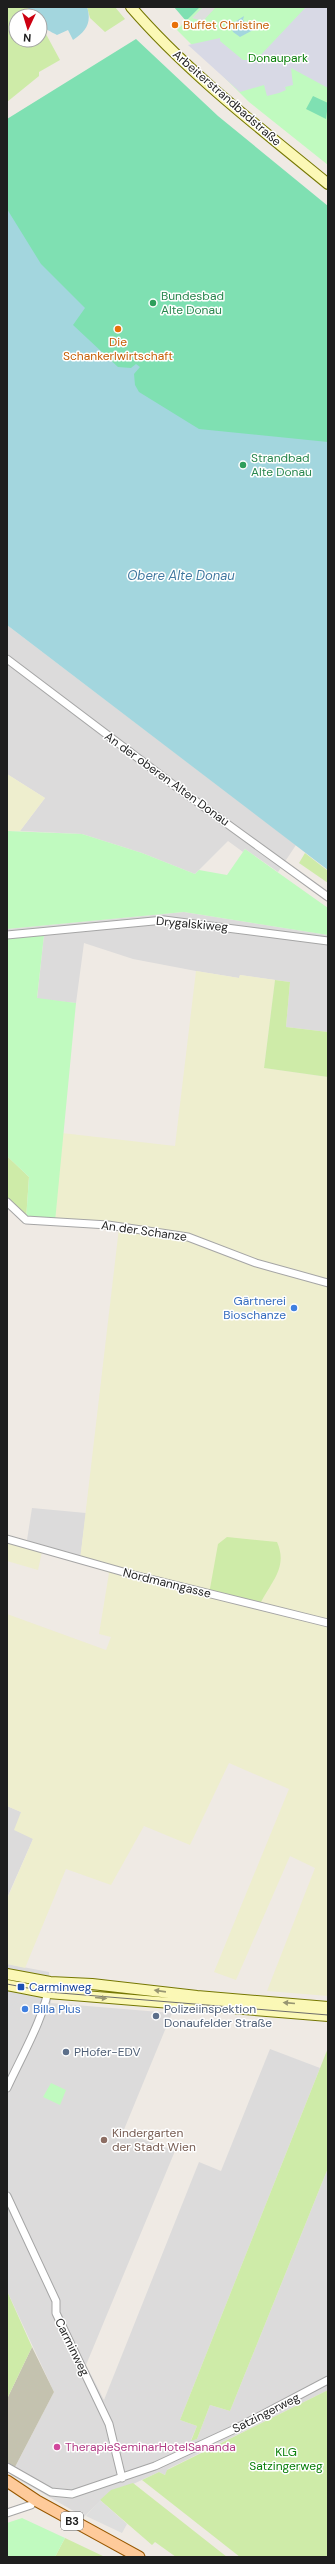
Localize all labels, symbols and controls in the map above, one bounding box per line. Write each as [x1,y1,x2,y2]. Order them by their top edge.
north arrow [8,8,48,48]
place label: Buffet Christine [183,17,270,33]
marker: Buffet Christine [170,20,180,30]
text: N [23,31,32,45]
street label: Arbeiterstrandbadstraße [169,46,285,150]
park label: Donaupark [248,50,308,66]
place label: Bundesbad Alte Donau [161,288,224,318]
marker: Bundesbad Alte Donau [148,298,158,308]
marker: Die Schankerlwirtschaft [113,324,123,334]
place label: Die Schankerlwirtschaft [63,334,173,364]
place label: Strandbad Alte Donau [251,450,312,480]
marker: Strandbad Alte Donau [238,460,248,470]
water label: Obere Alte Donau [127,567,235,584]
street label: An der oberen Alten Donau [101,728,233,830]
street label: Drygalskiweg [155,913,229,935]
street label: An der Schanze [100,1217,188,1245]
place label: Gärtnerei Bioschanze [223,1293,286,1323]
marker: Gärtnerei Bioschanze [289,1303,299,1313]
street label: Nordmanngasse [121,1564,213,1602]
place label: Carminweg [29,1979,92,1995]
marker: Carminweg [16,1982,26,1992]
one-way arrow [154,1988,166,1994]
one-way arrow [95,1994,107,2001]
one-way arrow [283,2000,295,2007]
place label: Billa Plus [33,2001,81,2017]
place label: Polizeiinspektion Donaufelder Straße [164,2001,272,2031]
marker: Billa Plus [20,2004,30,2014]
marker: Polizeiinspektion Donaufelder Straße [151,2011,161,2021]
place label: PHofer-EDV [74,2044,141,2060]
marker: PHofer-EDV [61,2047,71,2057]
place label: Kindergarten der Stadt Wien [112,2125,196,2155]
marker: Kindergarten der Stadt Wien [99,2135,109,2145]
street label: Carminweg [51,2315,93,2379]
street label: Satzingerweg [230,2389,303,2437]
place label: TherapieSeminarHotelSananda [65,2439,236,2455]
marker: TherapieSeminarHotelSananda [52,2442,62,2452]
park label: KLG Satzingerweg [249,2444,323,2474]
road number: B3 [61,2512,83,2530]

